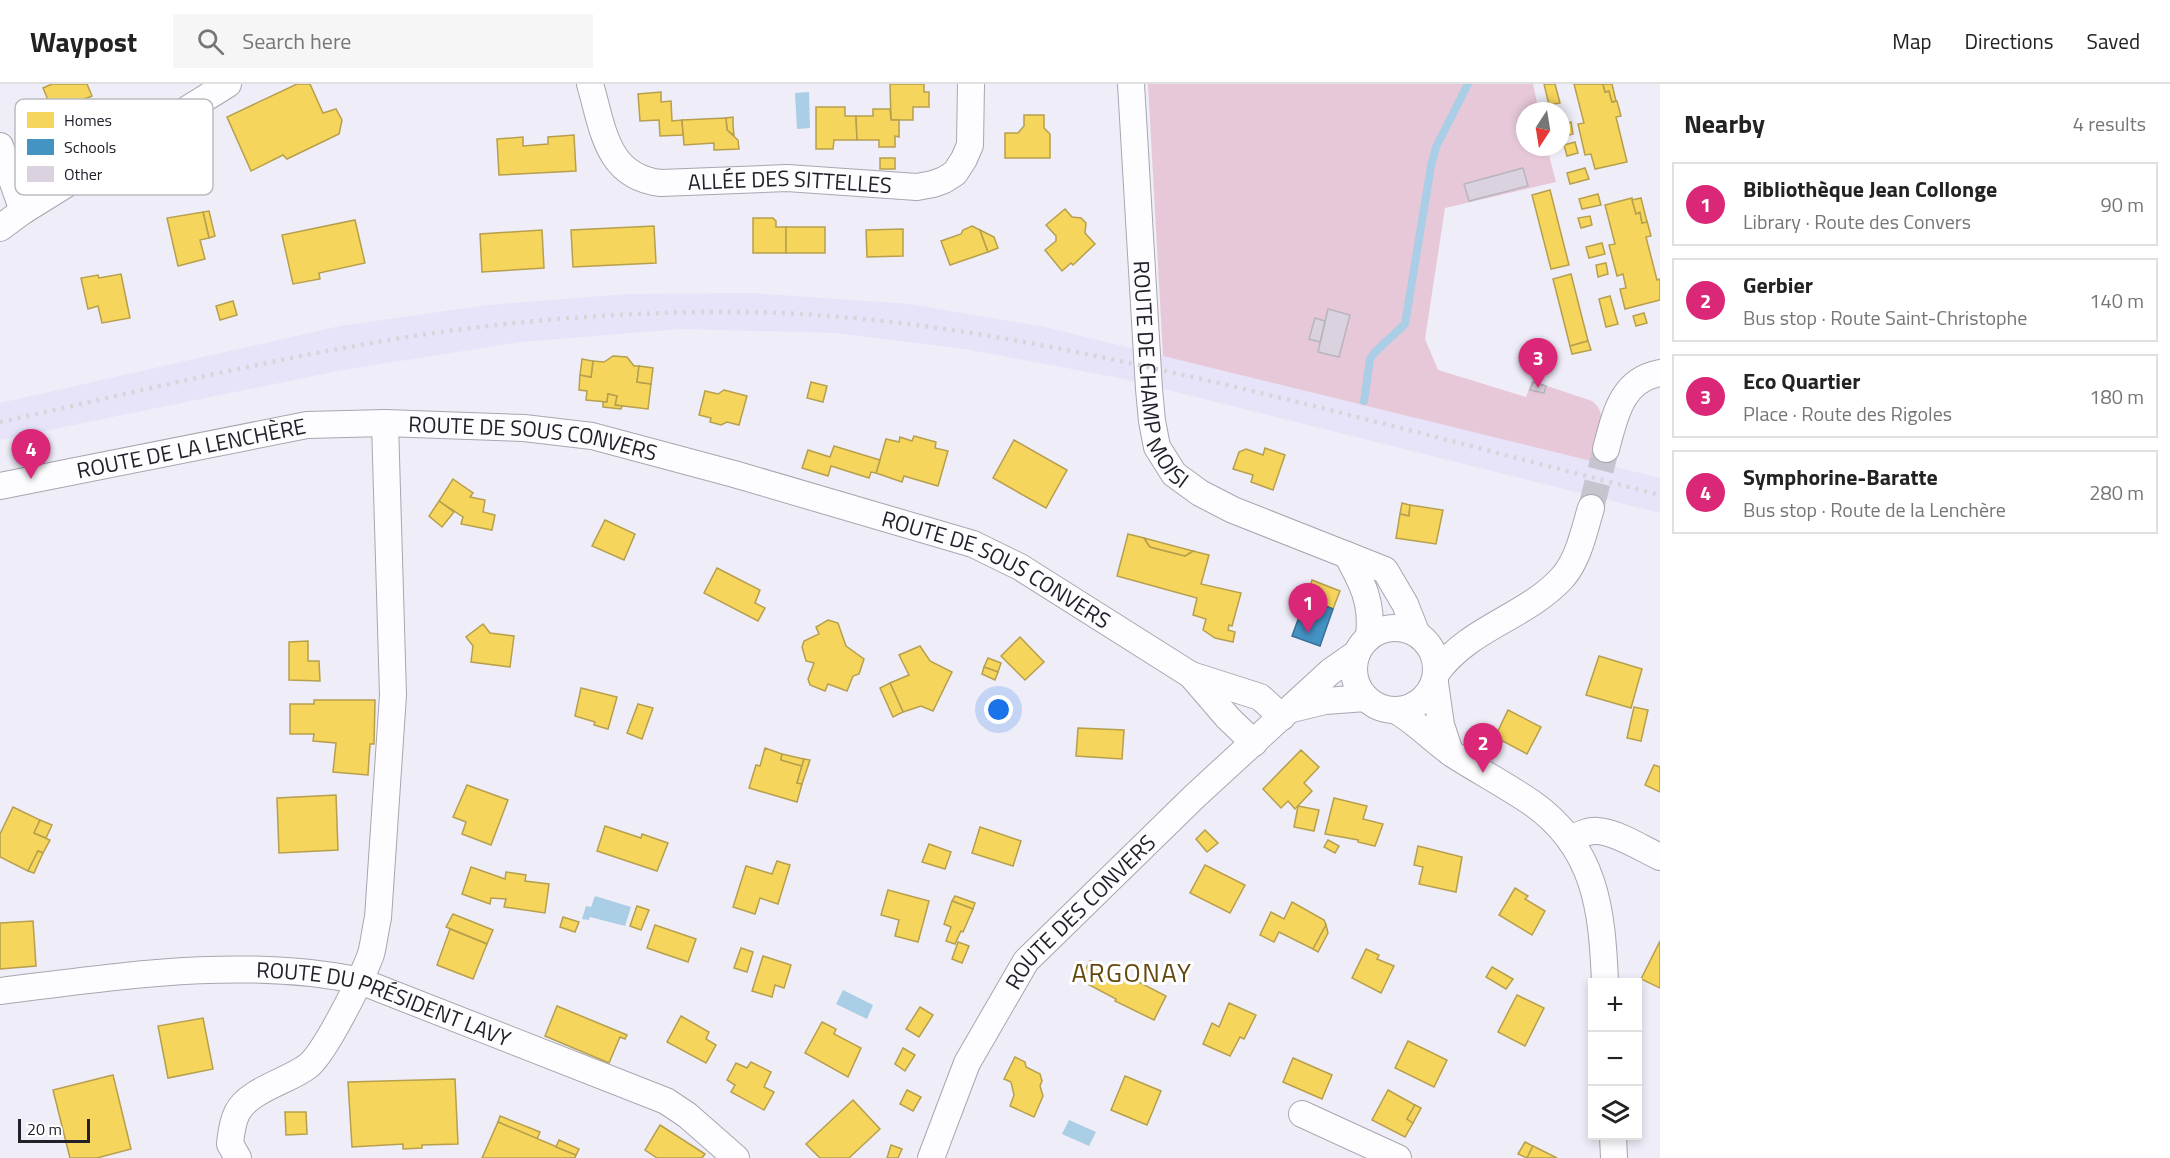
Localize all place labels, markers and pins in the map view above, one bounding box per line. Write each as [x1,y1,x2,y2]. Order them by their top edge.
pin: 3 [1518,338,1558,388]
pin: 4 [12,430,51,479]
pin: 1 [1288,584,1328,633]
pin: 2 [1464,724,1502,773]

